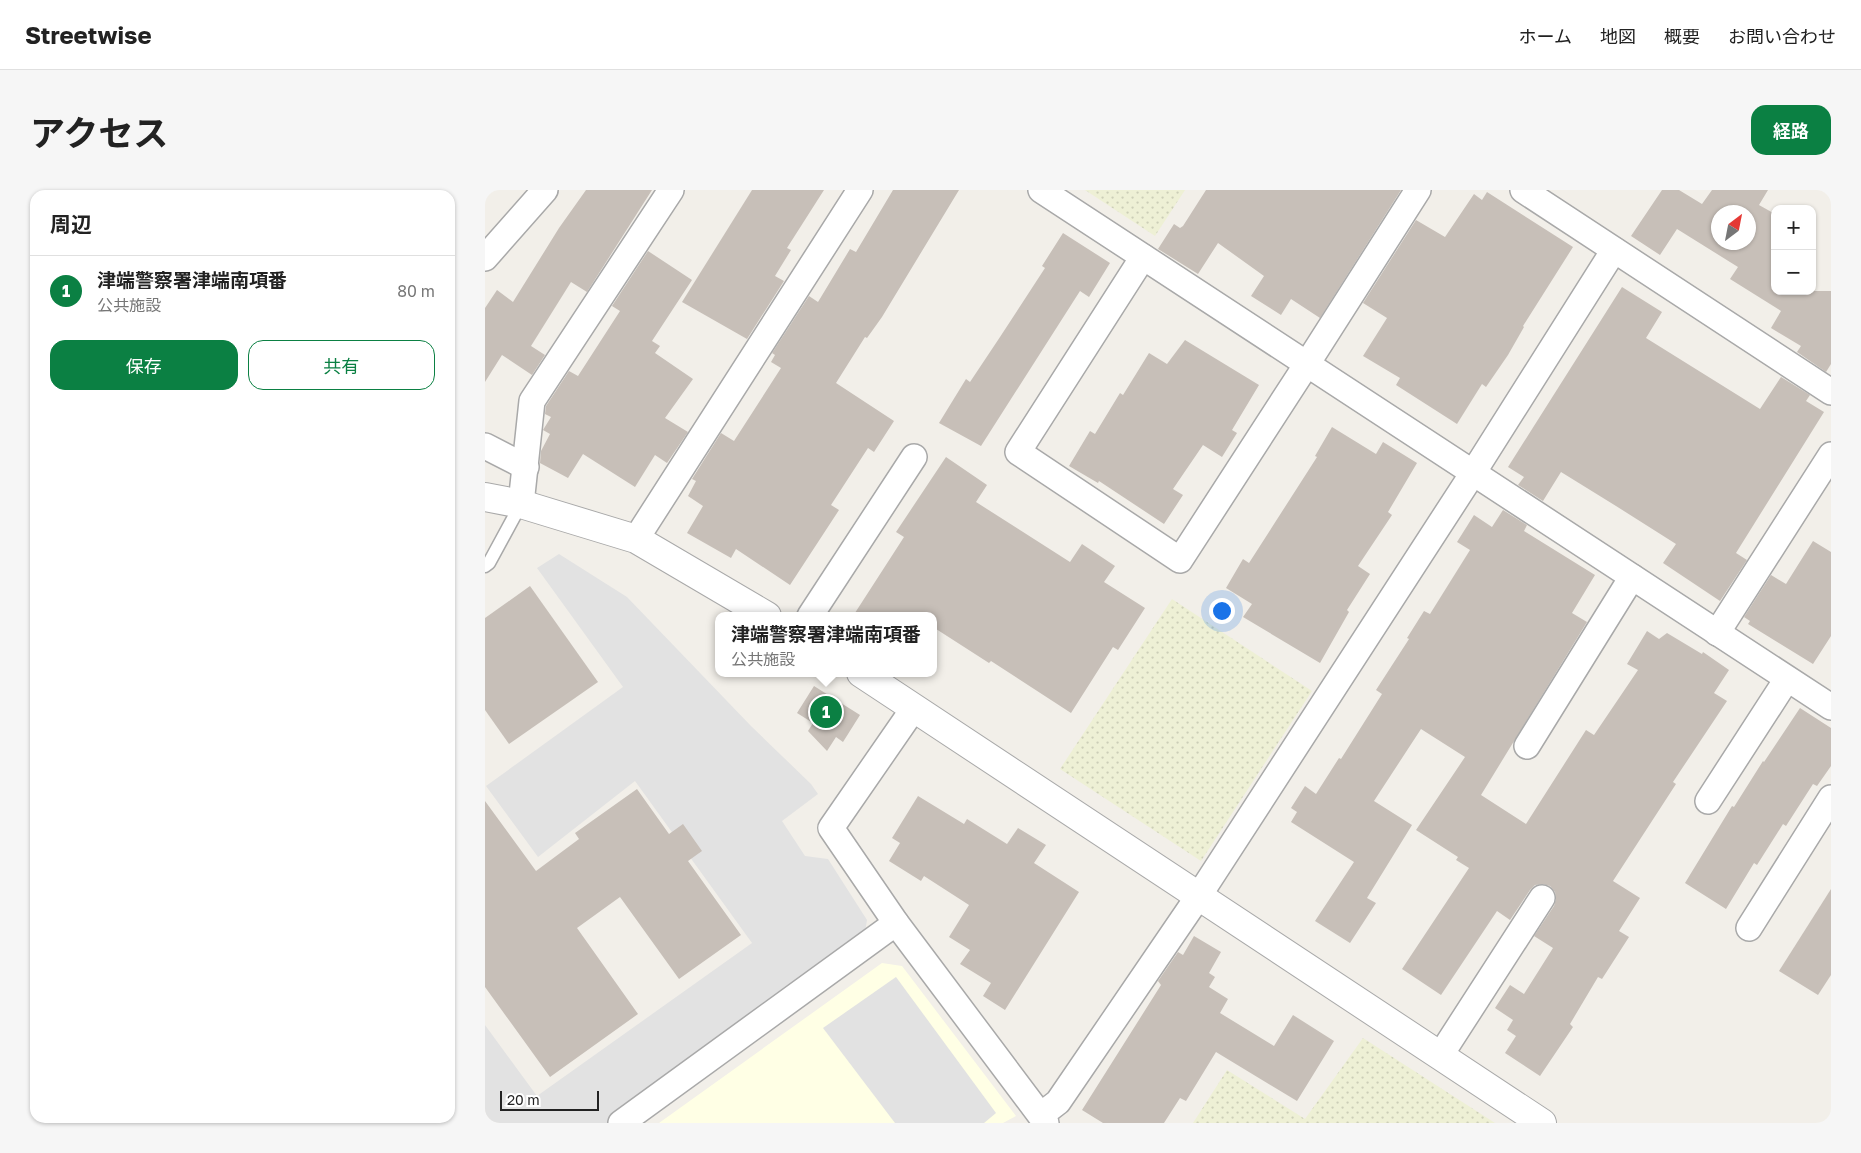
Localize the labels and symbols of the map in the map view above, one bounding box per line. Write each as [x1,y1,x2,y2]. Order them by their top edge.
north arrow [1711,205,1756,250]
your location [1209,598,1235,624]
pin: 1 [810,693,842,731]
scale bar [500,1088,599,1111]

